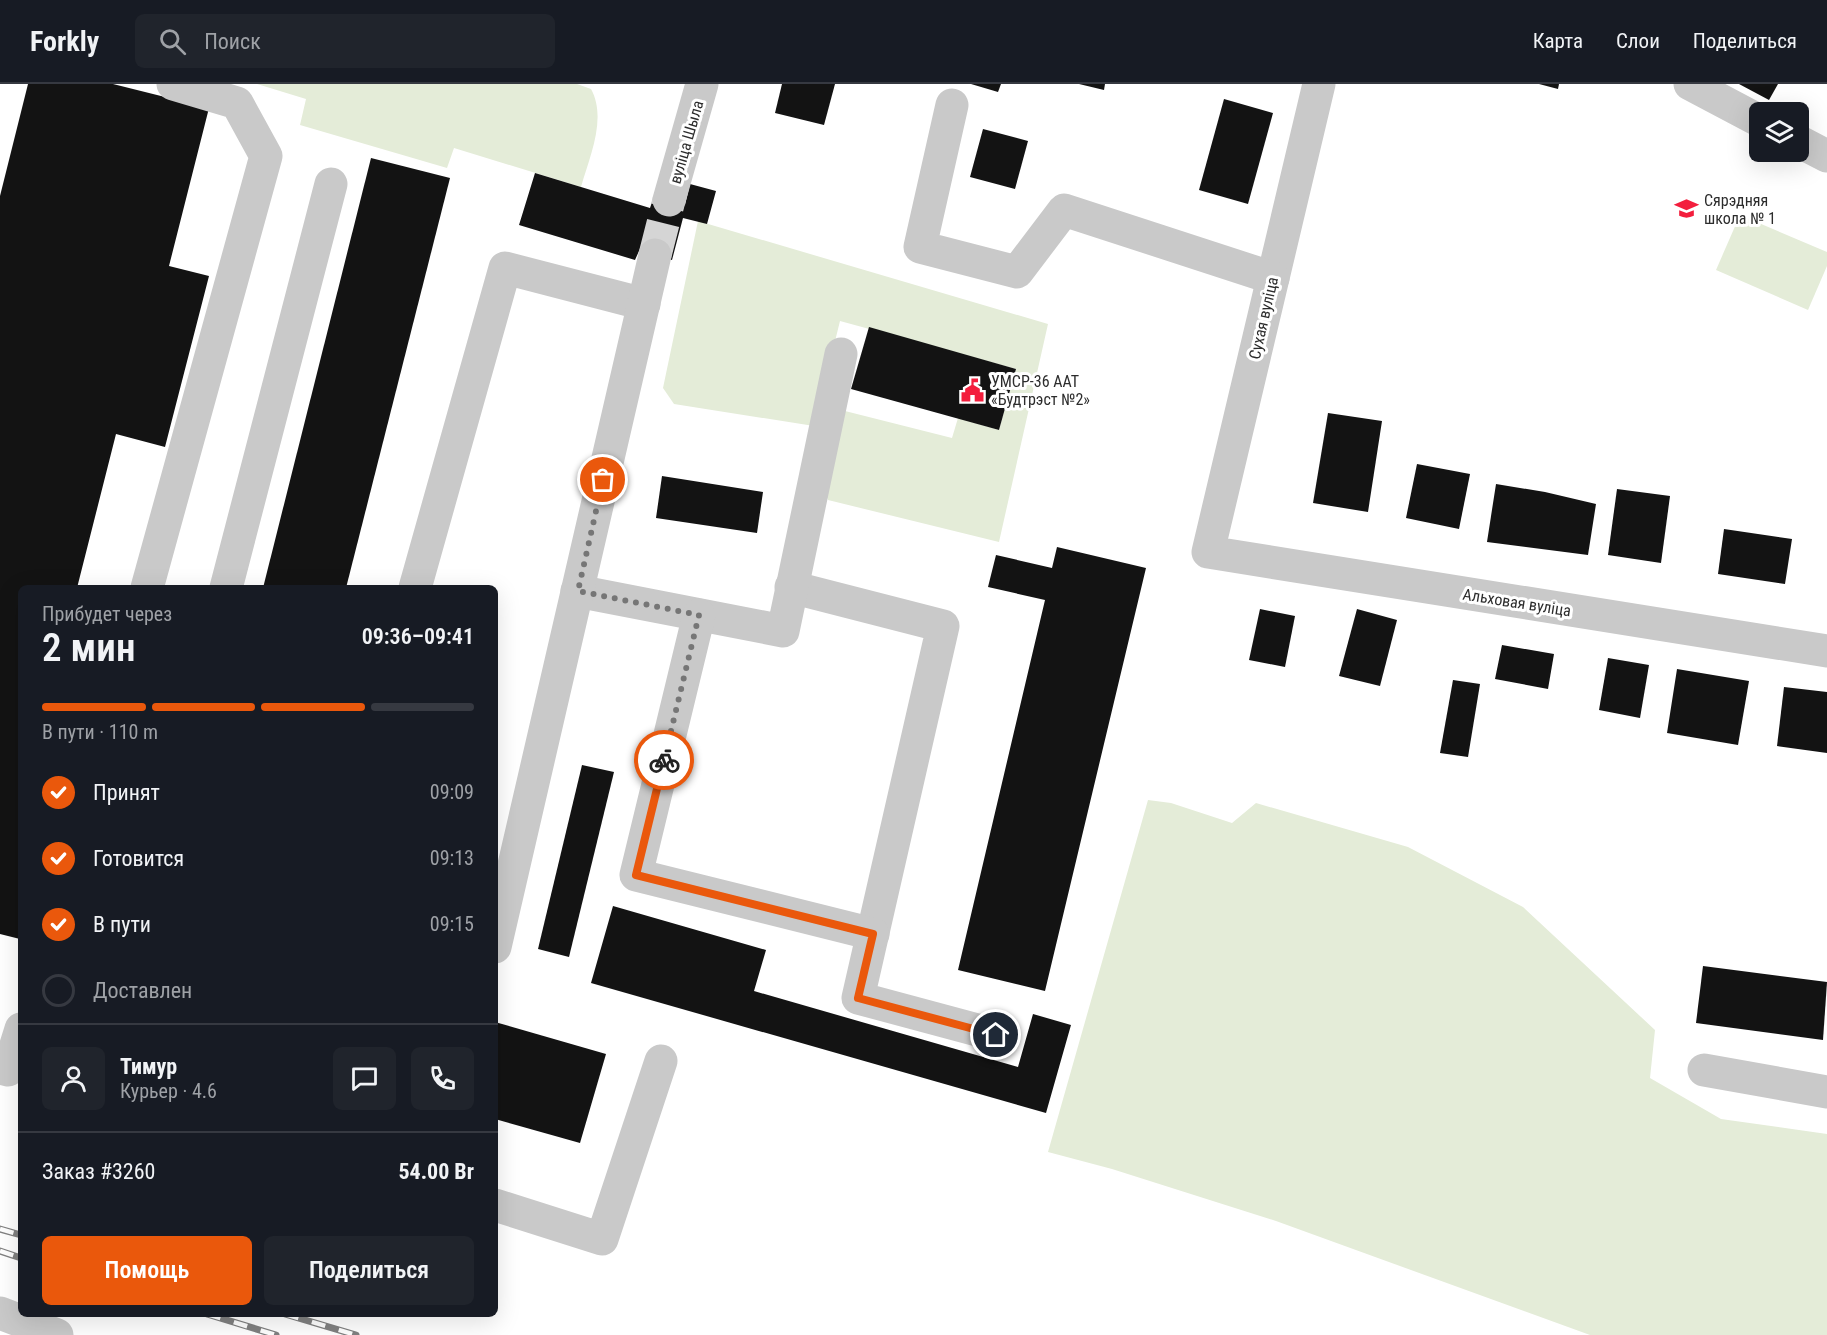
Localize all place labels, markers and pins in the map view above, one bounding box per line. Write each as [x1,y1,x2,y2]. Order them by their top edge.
place label: Сярэдняя школа № 1 [1704,191,1776,228]
school or university icon: Сярэдняя школа № 1 [1673,196,1699,222]
place label: УМСР-36 ААТ «Будтрэст №2» [991,372,1090,409]
public building icon: УМСР-36 ААТ «Будтрэст №2» [960,377,986,403]
pin [577,454,628,505]
pin [970,1009,1021,1060]

